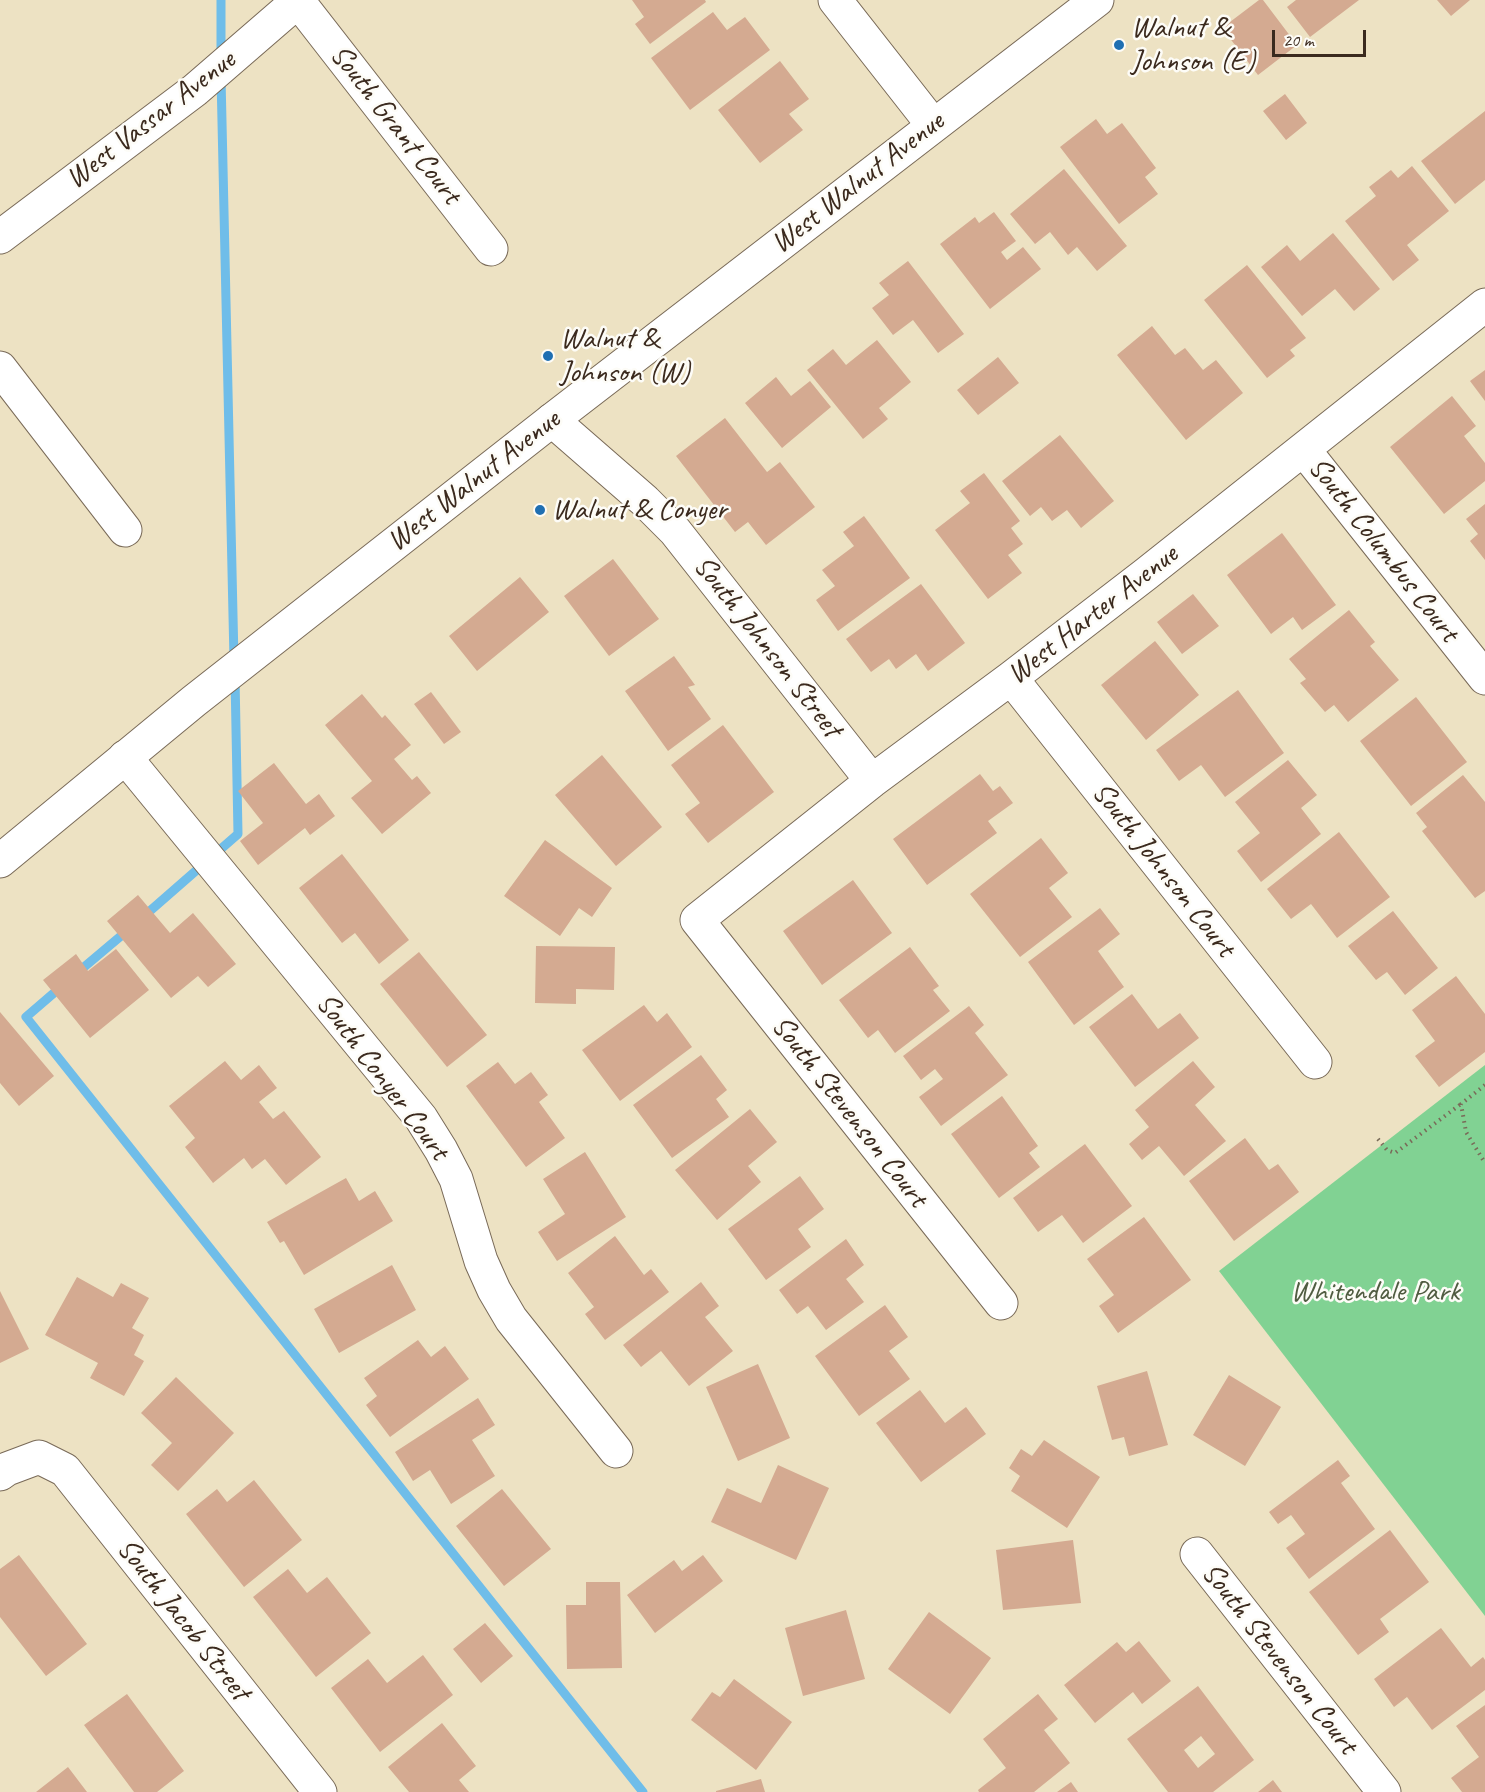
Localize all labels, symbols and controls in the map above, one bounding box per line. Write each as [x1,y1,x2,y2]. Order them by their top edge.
place label: Walnut & Johnson (E) [1131,10,1255,80]
scale bar [1275,18,1370,56]
text: 20 m [1283,29,1314,51]
street label: South Grant Court [322,38,468,212]
marker: Walnut & Johnson (E) [1112,38,1126,52]
street label: West Vassar Avenue [59,43,243,197]
street label: West Walnut Avenue [764,104,952,262]
place label: Walnut & Johnson (W) [560,321,690,392]
marker: Walnut & Johnson (W) [541,349,555,363]
street label: West Walnut Avenue [380,402,568,560]
street label: South Columbus Court [1300,451,1466,649]
place label: Walnut & Conyer [552,492,727,528]
marker: Walnut & Conyer [533,503,547,517]
street label: West Harter Avenue [1001,537,1185,693]
street label: South Johnson Street [685,549,849,745]
street label: South Johnson Court [1084,775,1242,965]
street label: South Conyer Court [308,986,456,1168]
street label: South Stevenson Court [763,1009,935,1215]
park label: Whitendale Park [1291,1274,1459,1310]
street label: South Jacob Street [109,1532,257,1708]
street label: South Stevenson Court [1193,1556,1365,1762]

